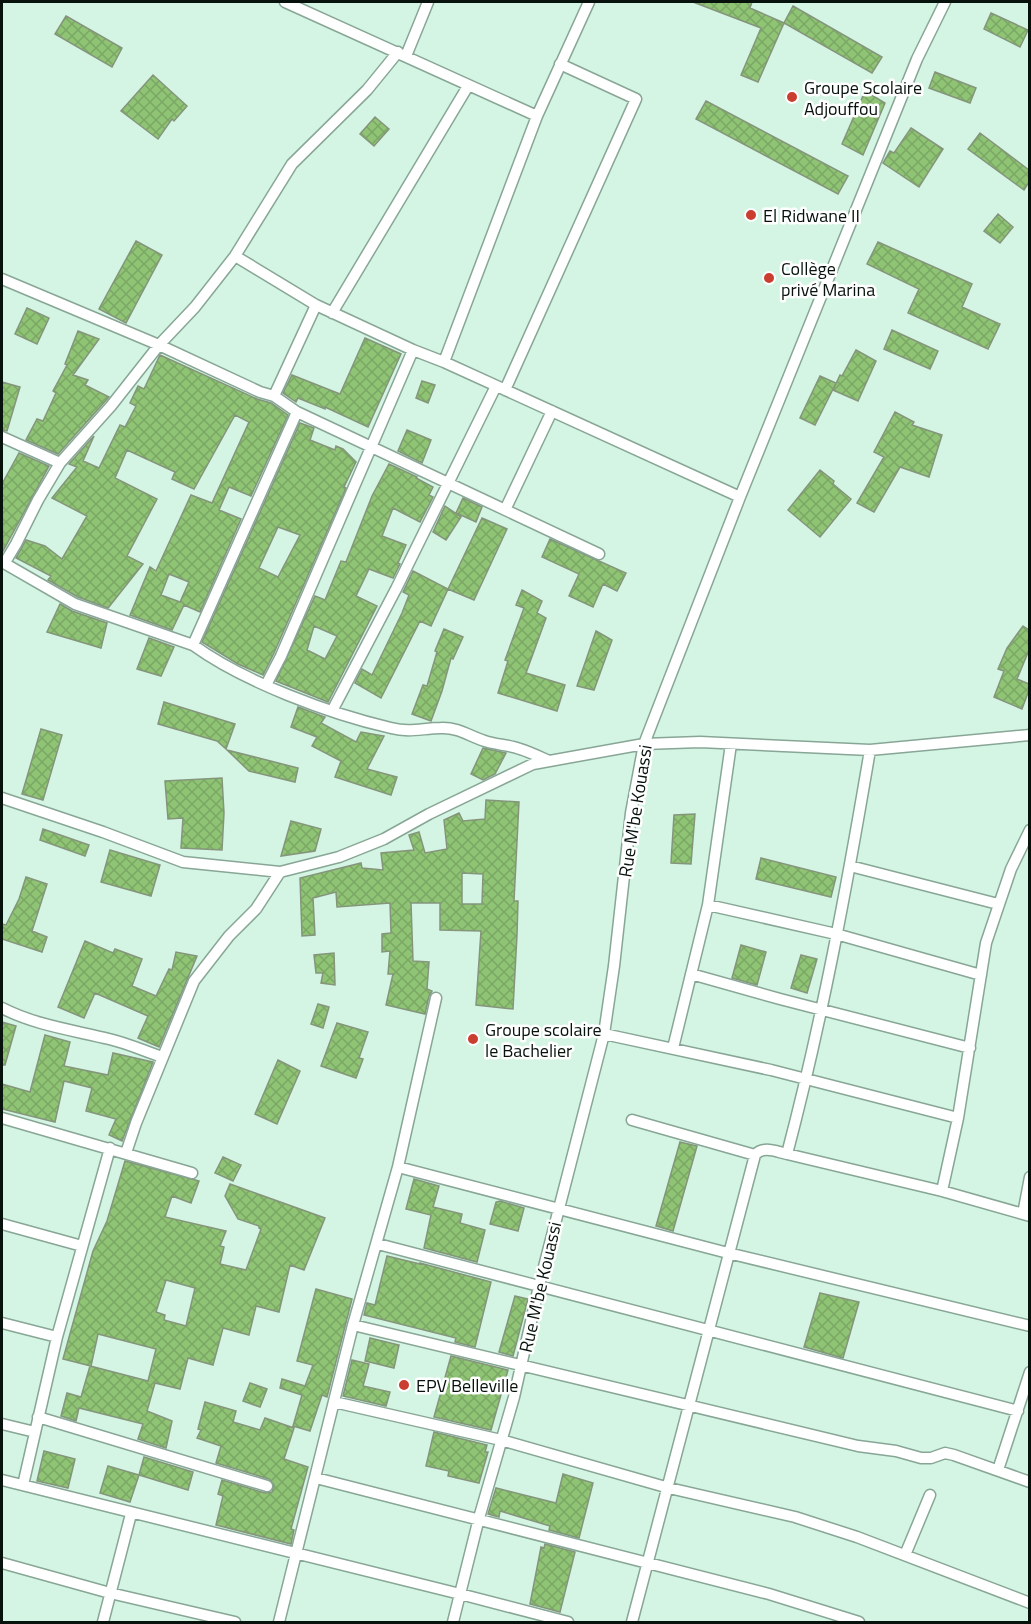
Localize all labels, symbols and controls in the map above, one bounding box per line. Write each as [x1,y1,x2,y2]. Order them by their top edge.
place label: Groupe Scolaire Adjouffou [804,74,922,122]
marker: Groupe Scolaire Adjouffou [785,90,799,104]
place label: El Ridwane II [763,202,860,229]
marker: El Ridwane II [744,208,758,222]
place label: Collège privé Marina [781,255,875,303]
marker: Collège privé Marina [762,271,776,285]
street label: Rue M'be Kouassi [611,743,659,879]
place label: Groupe scolaire le Bachelier [485,1016,602,1064]
marker: Groupe scolaire le Bachelier [466,1032,480,1046]
street label: Rue M'be Kouassi [512,1219,568,1355]
place label: EPV Belleville [416,1372,518,1399]
marker: EPV Belleville [397,1378,411,1392]

